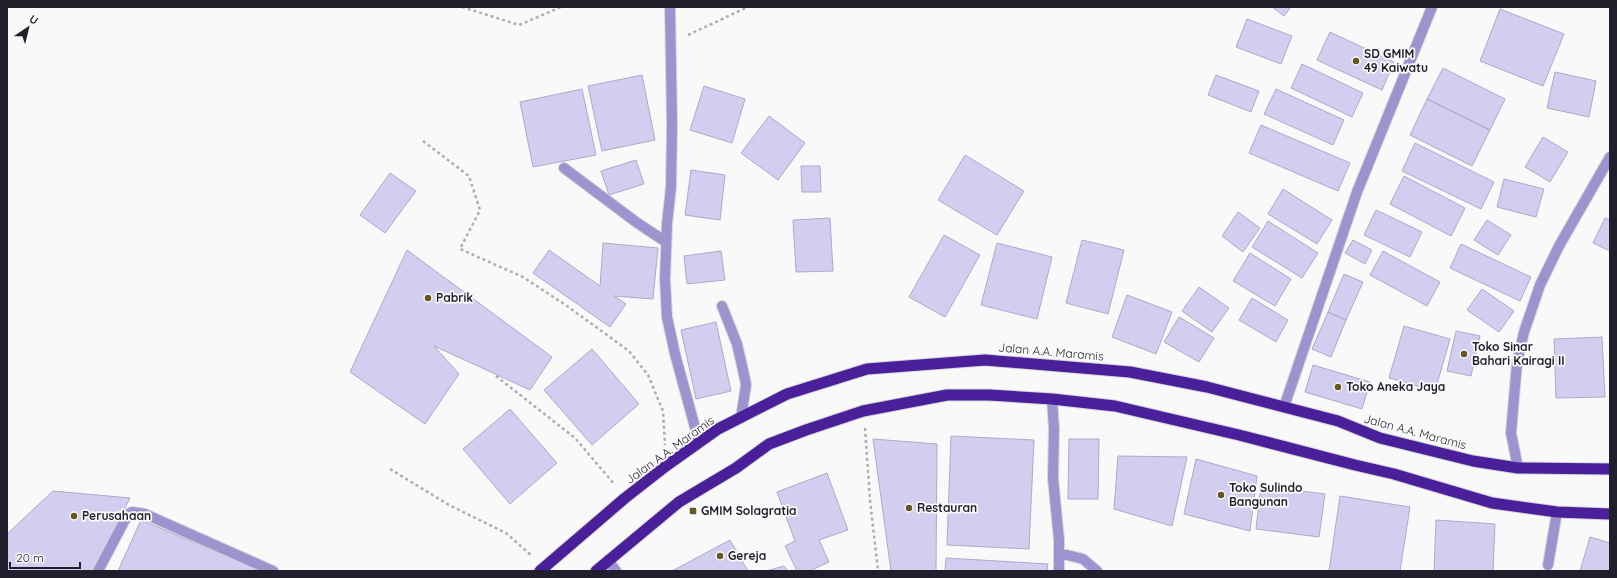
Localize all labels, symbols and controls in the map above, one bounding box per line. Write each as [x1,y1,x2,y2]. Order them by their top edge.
north arrow [8,8,48,48]
text: U [27,12,41,28]
place label: SD GMIM 49 Kaiwatu [1364,46,1428,75]
marker: SD GMIM 49 Kaiwatu [1351,56,1361,66]
place label: Pabrik [436,290,473,305]
marker: Pabrik [423,293,433,303]
street label: Jalan A.A. Maramis [998,339,1105,364]
place label: Toko Sinar Bahari Kairagi II [1472,339,1565,368]
marker: Toko Sinar Bahari Kairagi II [1459,349,1469,359]
place label: Toko Aneka Jaya [1346,379,1445,394]
marker: Toko Aneka Jaya [1333,382,1343,392]
street label: Jalan A.A. Maramis [1362,411,1468,453]
street label: Jalan A.A. Maramis [623,412,717,487]
place label: Toko Sulindo Bangunan [1229,480,1303,509]
marker: Toko Sulindo Bangunan [1216,490,1226,500]
place label: Restauran [917,500,977,515]
place label: GMIM Solagratia [701,503,797,518]
marker: Restauran [904,503,914,513]
marker: GMIM Solagratia [688,506,698,516]
place label: Perusahaan [82,508,151,523]
marker: Perusahaan [69,511,79,521]
scale bar [10,544,80,570]
place label: Gereja [728,548,766,563]
text: 20 m [16,550,44,565]
marker: Gereja [715,551,725,561]

